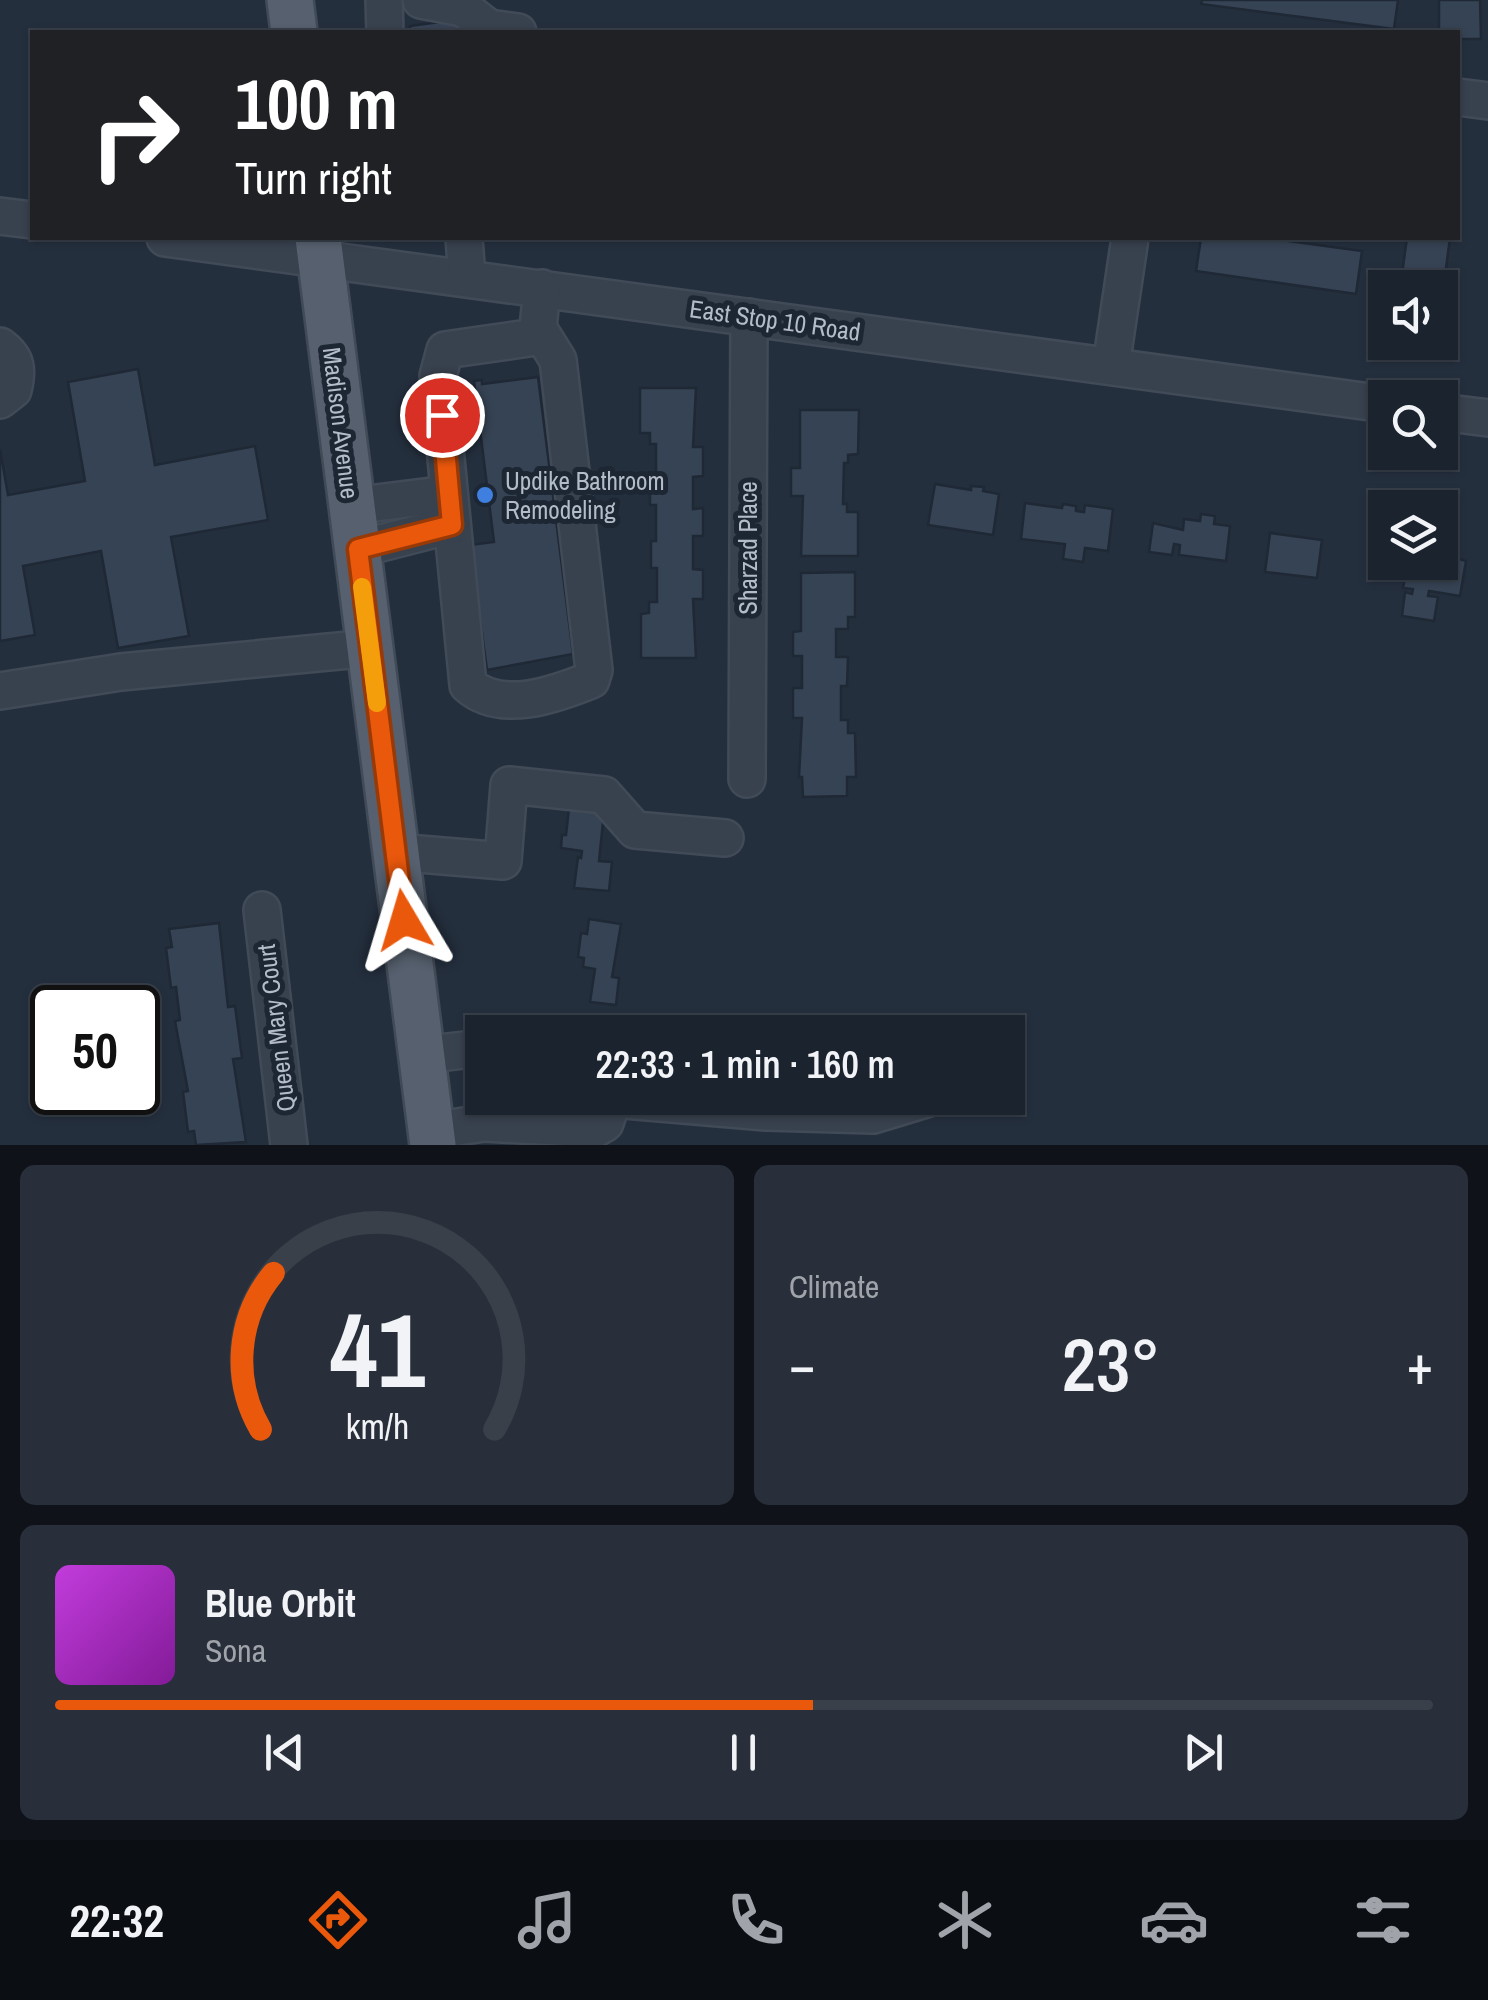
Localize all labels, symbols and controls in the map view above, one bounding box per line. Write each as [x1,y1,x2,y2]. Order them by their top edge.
text: 100 m [235,57,398,151]
icon: right [70,70,200,200]
text: Turn right [235,147,392,208]
map controls [1368,270,1458,580]
button: sound [1368,270,1458,360]
street label: East Stop 10 Road [687,291,863,349]
street label: Madison Avenue [315,345,367,501]
pin [400,373,485,458]
button: search [1368,380,1458,470]
icon: arrive [415,388,470,443]
place label: Updike Bathroom Remodeling [505,464,665,527]
street label: Sharzad Place [731,481,765,615]
marker: Updike Bathroom Remodeling [474,484,496,506]
button: layers [1368,490,1458,580]
position arrow [352,868,456,972]
street label: Queen Mary Court [249,942,303,1114]
speed limit sign: 50 [30,985,160,1115]
text: 22:33 · 1 min · 160 m [595,1039,895,1090]
text: Climate [789,1265,879,1308]
text: 41 [330,1279,425,1419]
text: 23° [1062,1313,1160,1414]
text: − [789,1327,815,1401]
text: + [1407,1327,1433,1401]
text: km/h [345,1402,409,1450]
text: Blue Orbit [205,1578,356,1629]
text: Sona [205,1629,266,1672]
icon: previous [257,1725,312,1780]
icon: pause [716,1725,771,1780]
icon: next [1176,1725,1231,1780]
icon: directions [303,1885,373,1955]
icon: music [512,1885,582,1955]
icon: phone [721,1885,791,1955]
icon: climate [930,1885,1000,1955]
icon: car [1139,1885,1209,1955]
icon: filters [1348,1885,1418,1955]
text: 22:32 [70,1890,164,1951]

